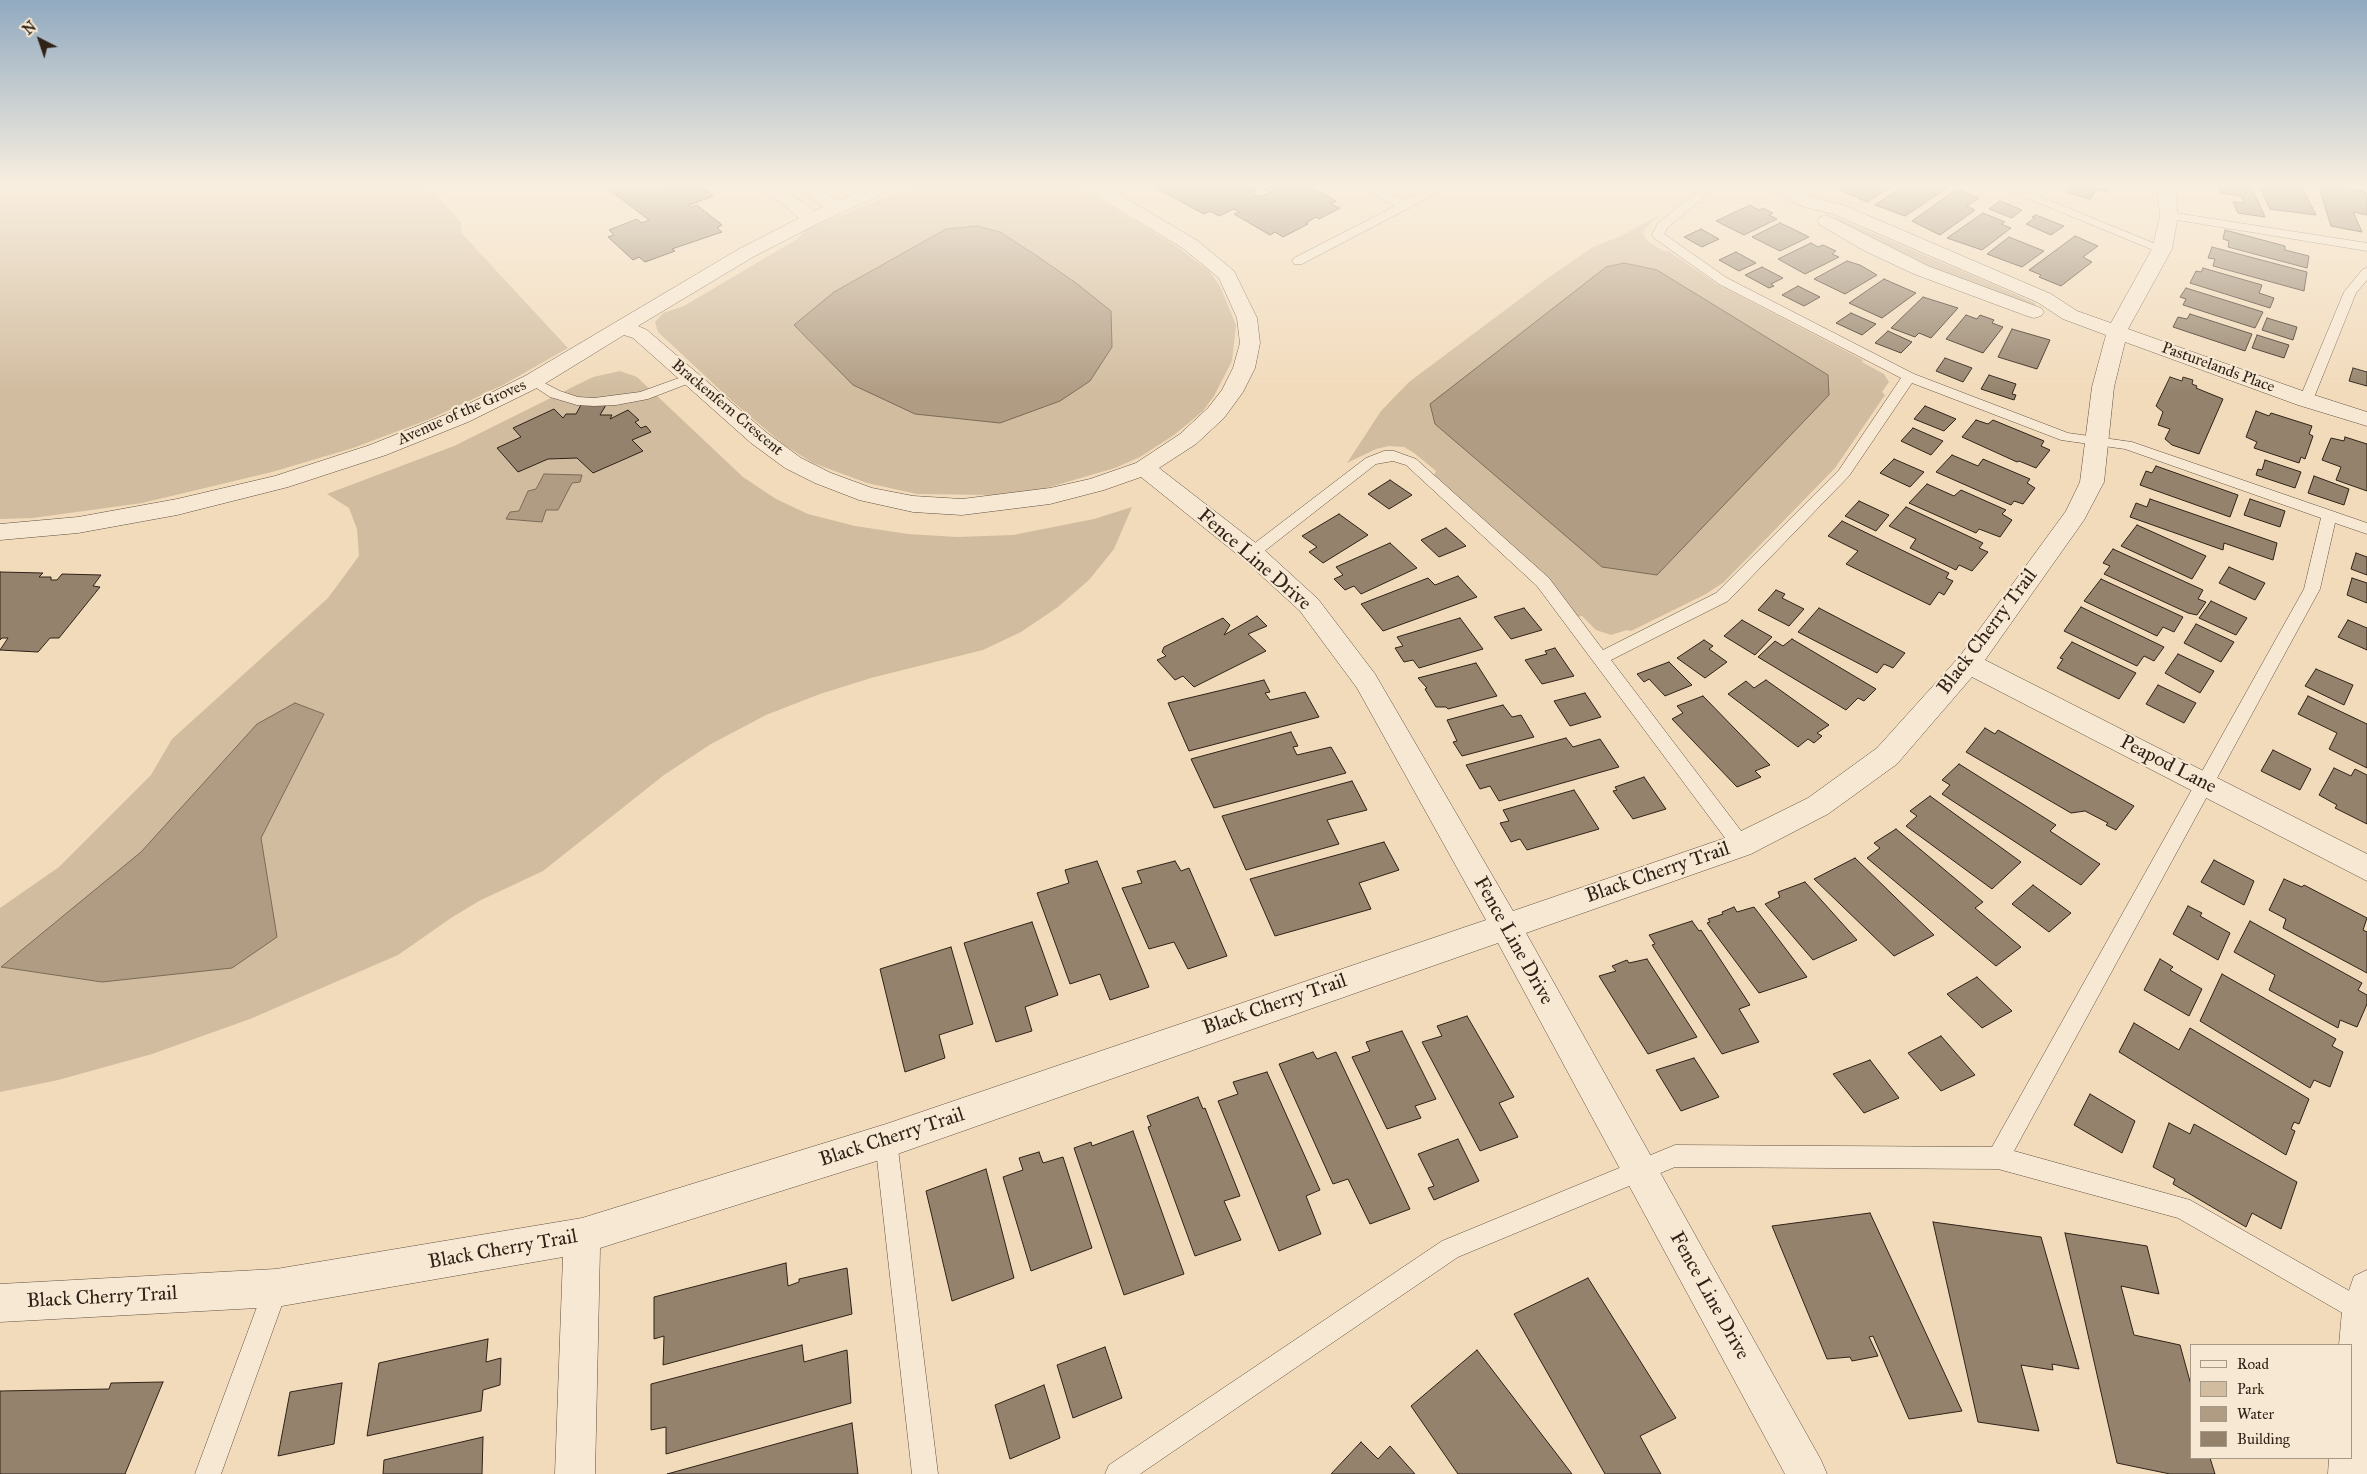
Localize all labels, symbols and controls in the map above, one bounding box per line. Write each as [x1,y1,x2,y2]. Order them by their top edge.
north arrow [15,15,65,65]
text: N [20,18,40,39]
street label: Pasturelands Place [2159,339,2277,397]
street label: Brackenfern Crescent [667,356,787,460]
street label: Avenue of the Groves [395,376,529,450]
street label: Fence Line Drive [1192,504,1316,616]
street label: Black Cherry Trail [1933,565,2043,699]
street label: Peapod Lane [2116,731,2220,799]
street label: Black Cherry Trail [1583,837,1733,909]
street label: Fence Line Drive [1468,873,1558,1009]
street label: Black Cherry Trail [1200,969,1350,1041]
street label: Black Cherry Trail [817,1103,967,1173]
street label: Black Cherry Trail [427,1225,579,1275]
street label: Fence Line Drive [1664,1228,1754,1364]
street label: Black Cherry Trail [26,1282,178,1314]
legend [2190,1344,2352,1459]
text: Road [2237,1355,2269,1373]
text: Park [2237,1380,2264,1398]
text: Water [2237,1405,2274,1423]
text: Building [2237,1430,2290,1448]

